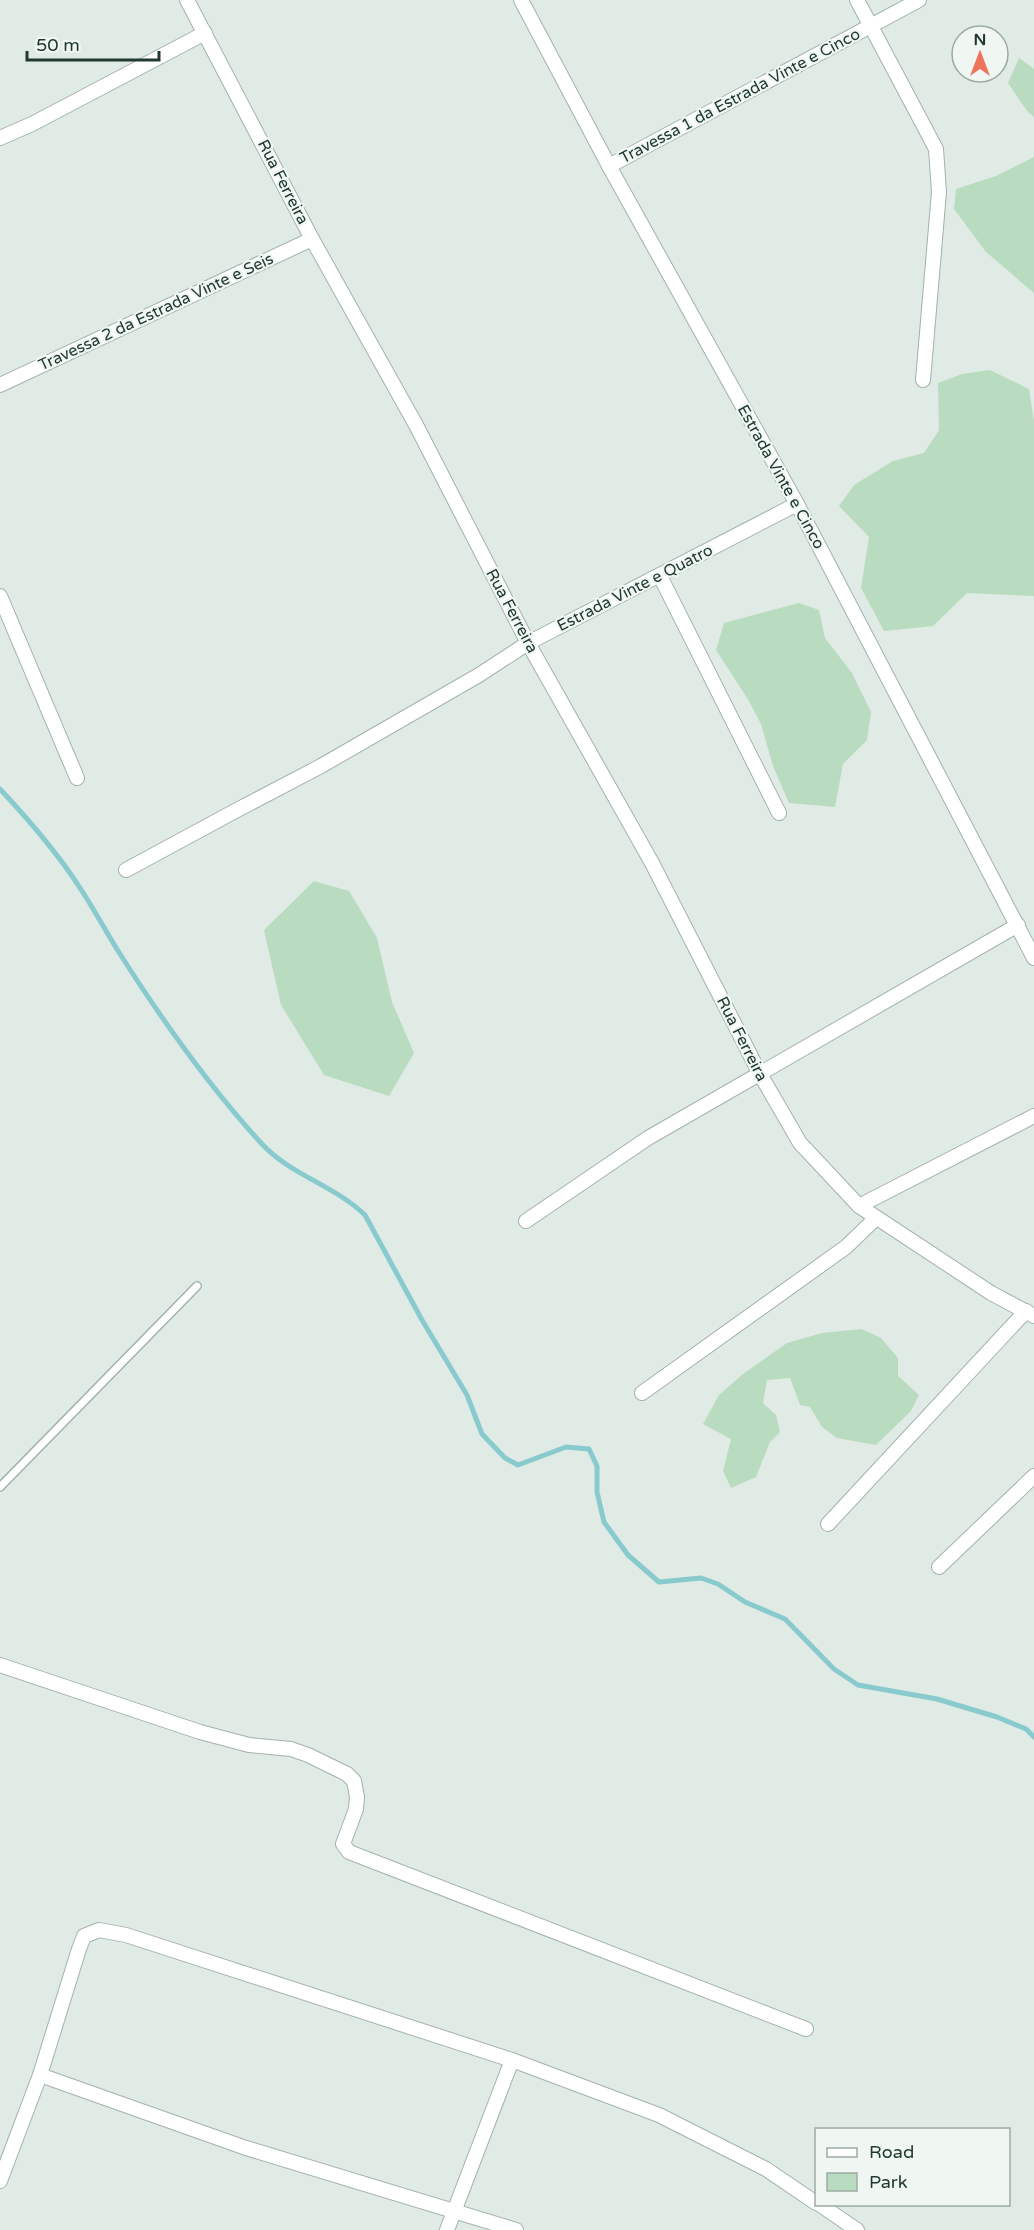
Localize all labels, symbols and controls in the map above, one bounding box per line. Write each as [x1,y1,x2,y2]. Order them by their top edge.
scale bar [27,24,159,62]
street label: Travessa 1 da Estrada Vinte e Cinco [616,24,864,168]
north arrow [950,24,1010,84]
text: N [974,30,986,50]
text: 50 m [36,34,80,56]
street label: Rua Ferreira [253,136,313,228]
street label: Travessa 2 da Estrada Vinte e Seis [35,249,277,375]
street label: Estrada Vinte e Cinco [733,401,829,553]
street label: Estrada Vinte e Quatro [554,540,716,636]
street label: Rua Ferreira [481,565,543,657]
street label: Rua Ferreira [712,993,772,1085]
legend [815,2128,1010,2206]
text: Road [869,2141,914,2163]
text: Park [869,2171,908,2193]

